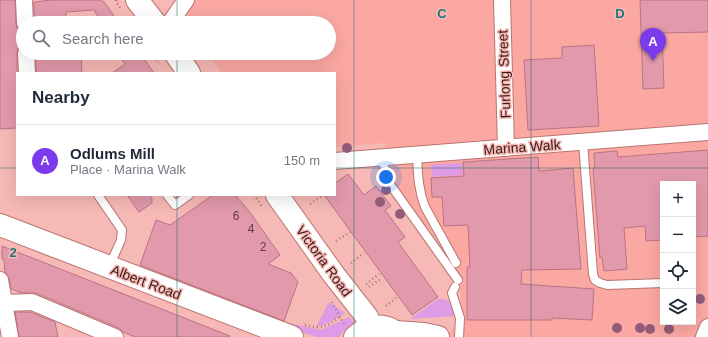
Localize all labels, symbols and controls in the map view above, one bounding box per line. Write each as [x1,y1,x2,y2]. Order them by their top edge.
text: C [437,6,447,21]
text: D [615,6,625,21]
search box [16,16,336,60]
icon: search [30,27,52,49]
pin: A [640,28,666,61]
street label: Furlong Street [494,29,514,119]
text: Search here [62,30,144,47]
text: Nearby [32,88,90,107]
street label: Marina Walk [483,136,562,158]
text: Odlums Mill [70,145,155,162]
text: A [40,153,50,168]
text: 150 m [284,153,320,168]
text: Place · Marina Walk [70,162,186,177]
your location [376,167,396,187]
map controls [660,181,696,325]
button: + [660,181,696,217]
house number: 6 [233,209,240,223]
button: − [660,217,696,253]
house number: 4 [248,222,255,236]
street label: Victoria Road [293,222,355,300]
house number: 2 [260,240,267,254]
text: 2 [9,245,17,260]
button: locate [660,253,696,289]
street label: Albert Road [109,261,183,303]
button: layers [660,289,696,325]

